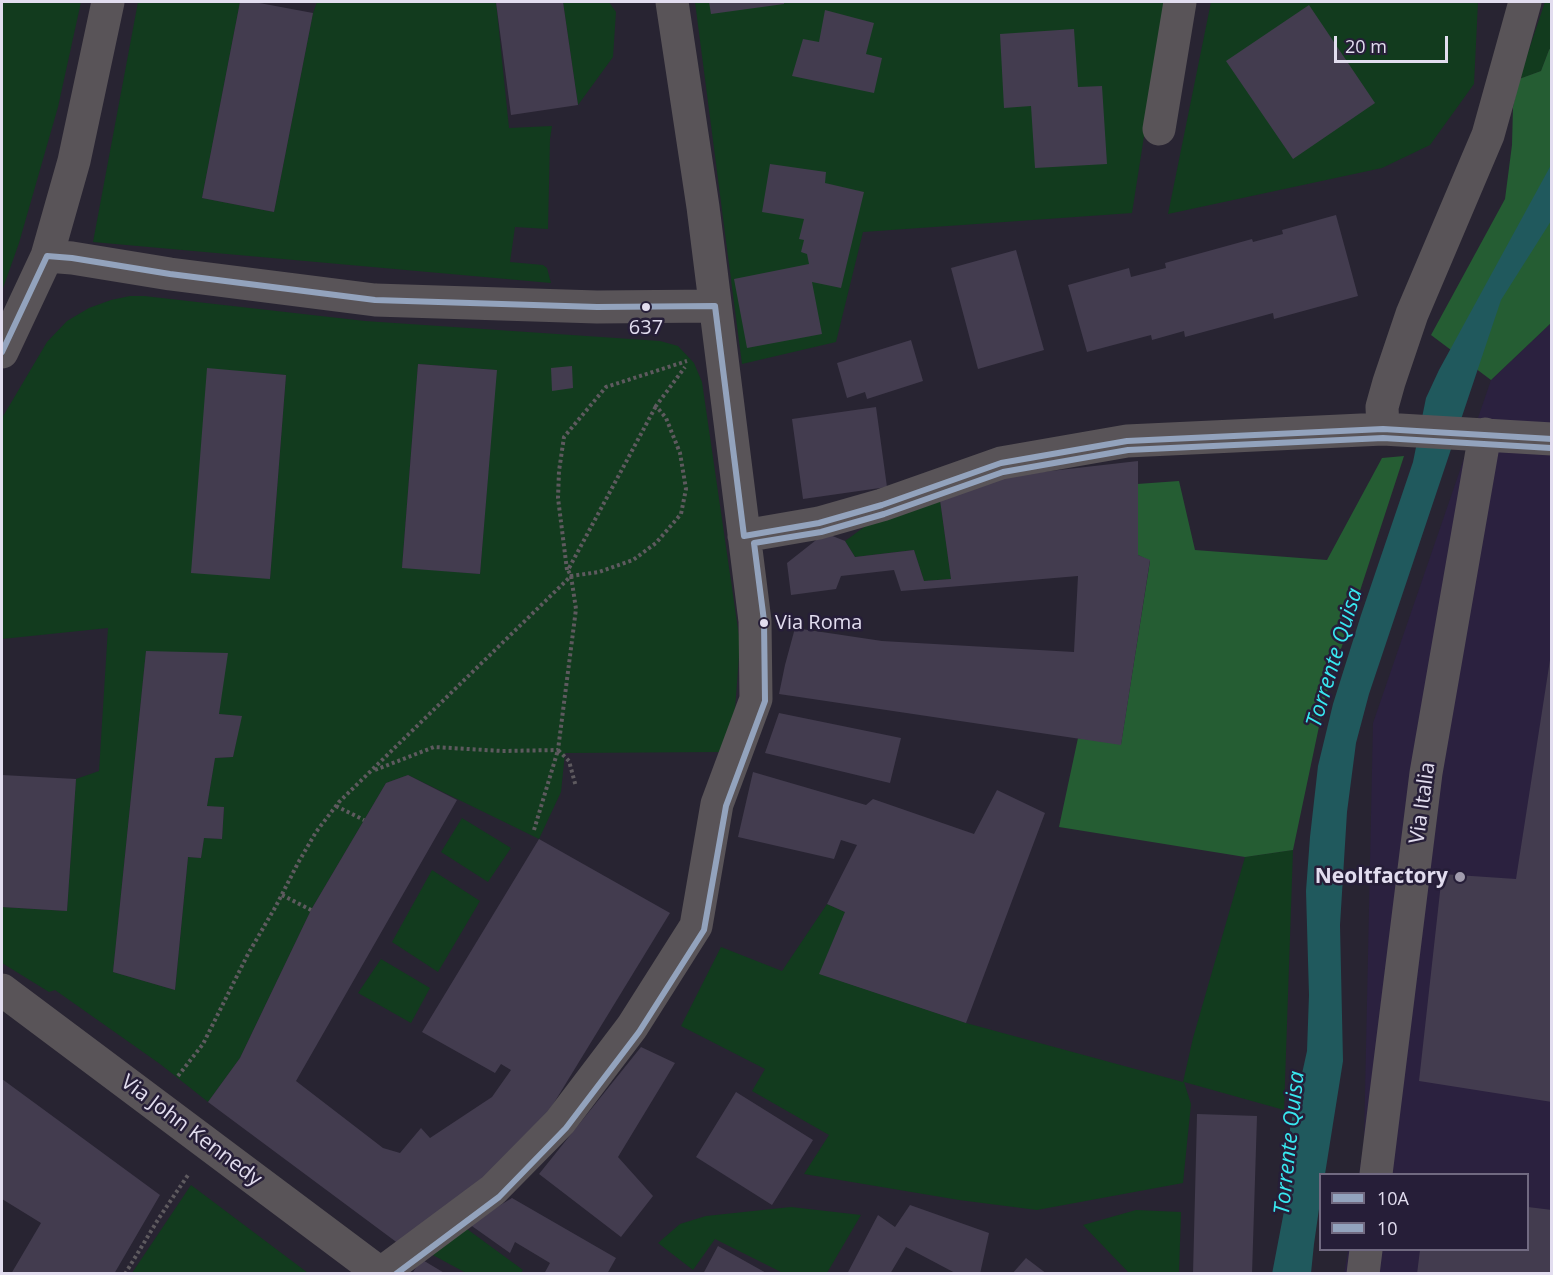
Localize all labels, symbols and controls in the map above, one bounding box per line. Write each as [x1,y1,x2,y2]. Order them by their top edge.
scale bar [1337,24,1451,62]
text: 20 m [1345,34,1387,58]
marker: 637 [640,301,652,313]
place label: 637 [629,316,663,340]
water label: Torrente Quisa [1301,585,1369,731]
place label: Via Roma [775,611,862,635]
marker: Via Roma [758,617,770,629]
street label: Via Italia [1405,761,1441,845]
place label: Neoltfactory [1315,864,1448,890]
marker: Neoltfactory [1453,870,1467,884]
street label: Via John Kennedy [116,1070,266,1192]
water label: Torrente Quisa [1269,1070,1311,1216]
legend [1319,1173,1529,1251]
text: 10A [1377,1186,1409,1210]
text: 10 [1377,1216,1398,1240]

